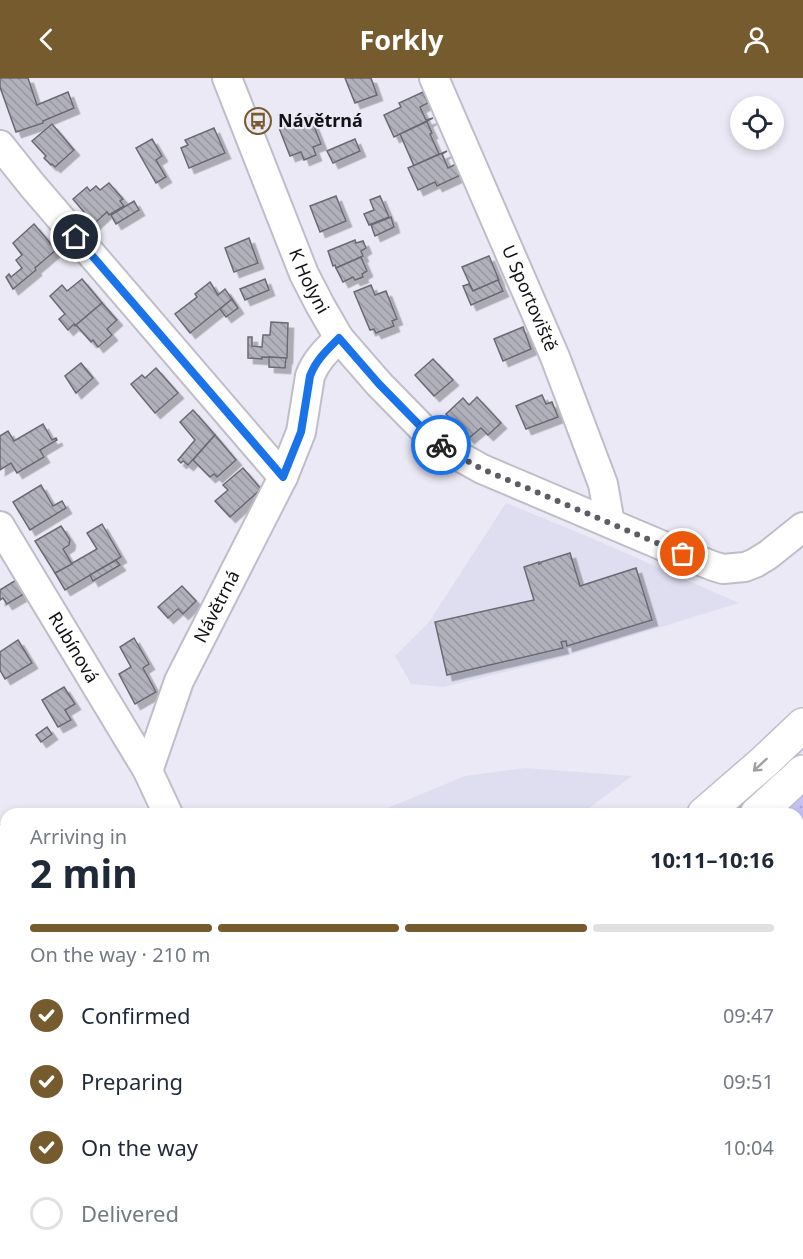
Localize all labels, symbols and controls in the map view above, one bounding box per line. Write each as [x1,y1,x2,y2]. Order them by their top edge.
text: Forkly [360,21,443,58]
icon: back [30,23,63,56]
icon: person [740,23,773,56]
map controls [730,96,784,150]
button: locate [730,96,784,150]
bus stop icon: Návětrná [243,106,273,136]
place label: Návětrná [278,108,363,132]
pin [50,211,101,262]
icon: home [59,220,92,253]
street label: U Sportoviště [497,241,564,355]
street label: K Holyni [284,245,335,318]
courier [411,415,471,475]
icon: bike [425,429,458,462]
pin [657,528,708,579]
icon: bag [666,537,699,570]
street label: Návětrná [188,566,244,647]
street label: Rubínová [44,607,105,687]
one-way arrow [753,758,768,772]
text: Arriving in [30,823,127,850]
text: 10:11–10:16 [650,844,774,874]
text: 2 min [30,846,137,899]
text: On the way · 210 m [30,941,210,968]
icon: check [30,999,63,1032]
text: Confirmed [81,1000,191,1030]
text: 09:47 [723,1002,774,1029]
icon: check [30,1065,63,1098]
text: Preparing [81,1066,183,1096]
text: 09:51 [723,1068,774,1095]
icon: check [30,1131,63,1164]
text: On the way [81,1132,198,1162]
text: 10:04 [723,1134,774,1161]
text: Delivered [81,1198,179,1228]

